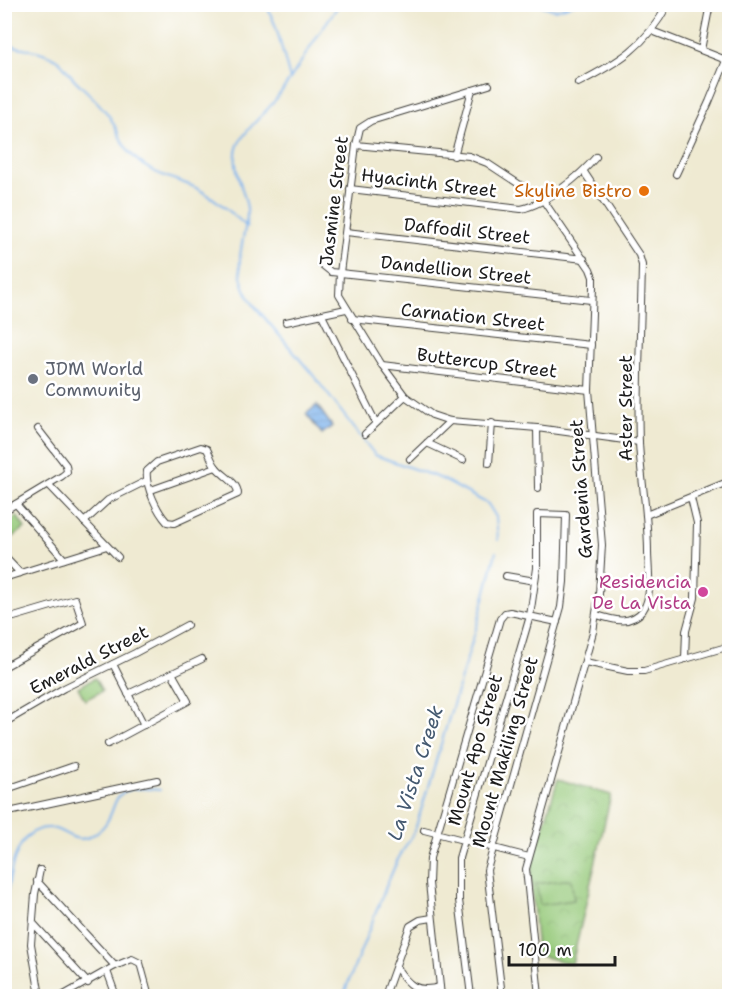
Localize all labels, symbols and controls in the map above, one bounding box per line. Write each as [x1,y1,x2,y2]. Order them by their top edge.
street label: Jasmine Street [314,134,354,267]
street label: Hyacinth Street [360,163,498,203]
place label: Skyline Bistro [514,179,632,203]
marker: Skyline Bistro [637,184,651,198]
street label: Daffodil Street [403,212,532,250]
street label: Dandellion Street [379,250,533,290]
street label: Carnation Street [400,297,546,337]
street label: Buttercup Street [416,342,559,384]
street label: Aster Street [614,355,638,461]
place label: JDM World Community [45,357,143,402]
marker: JDM World Community [26,372,40,386]
street label: Gardenia Street [564,418,598,559]
place label: Residencia De La Vista [592,570,691,615]
marker: Residencia De La Vista [696,585,710,599]
street label: Emerald Street [26,620,153,700]
street label: Mount Makiling Street [466,654,544,850]
street label: Mount Apo Street [442,671,508,828]
water label: La Vista Creek [381,702,449,844]
scale bar [509,929,616,967]
text: 100 m [518,938,572,962]

